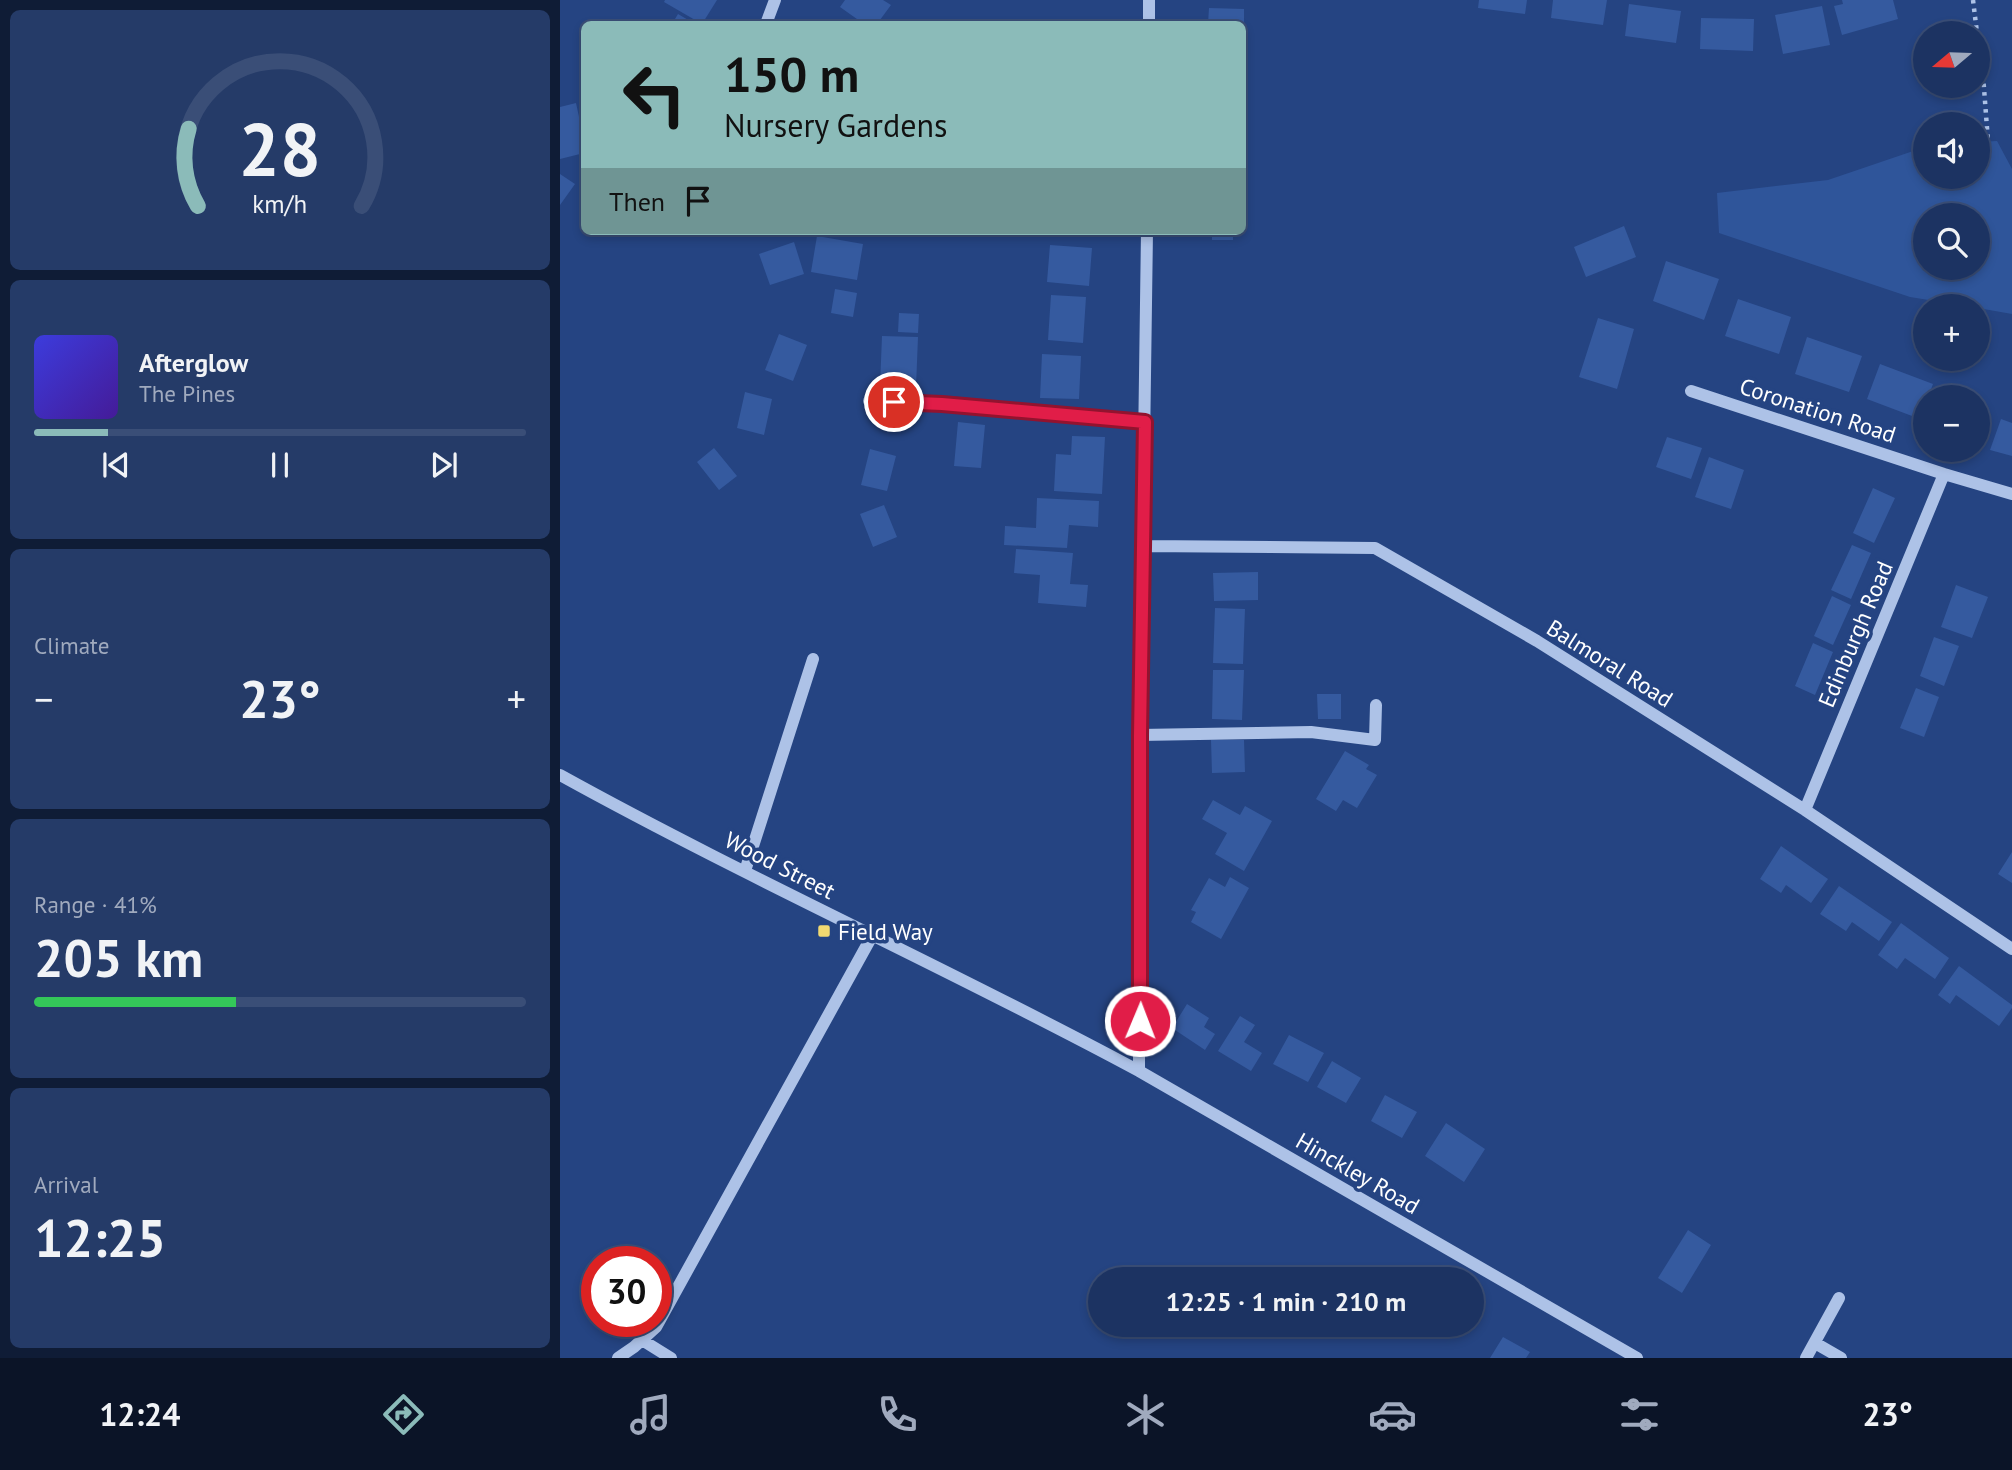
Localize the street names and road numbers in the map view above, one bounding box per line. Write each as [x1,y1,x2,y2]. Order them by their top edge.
street label: Coronation Road [1736,371,1900,449]
street label: Edinburgh Road [1811,557,1899,711]
street label: Balmoral Road [1542,613,1678,713]
street label: Wood Street [720,825,840,905]
street label: Hinckley Road [1291,1126,1425,1220]

